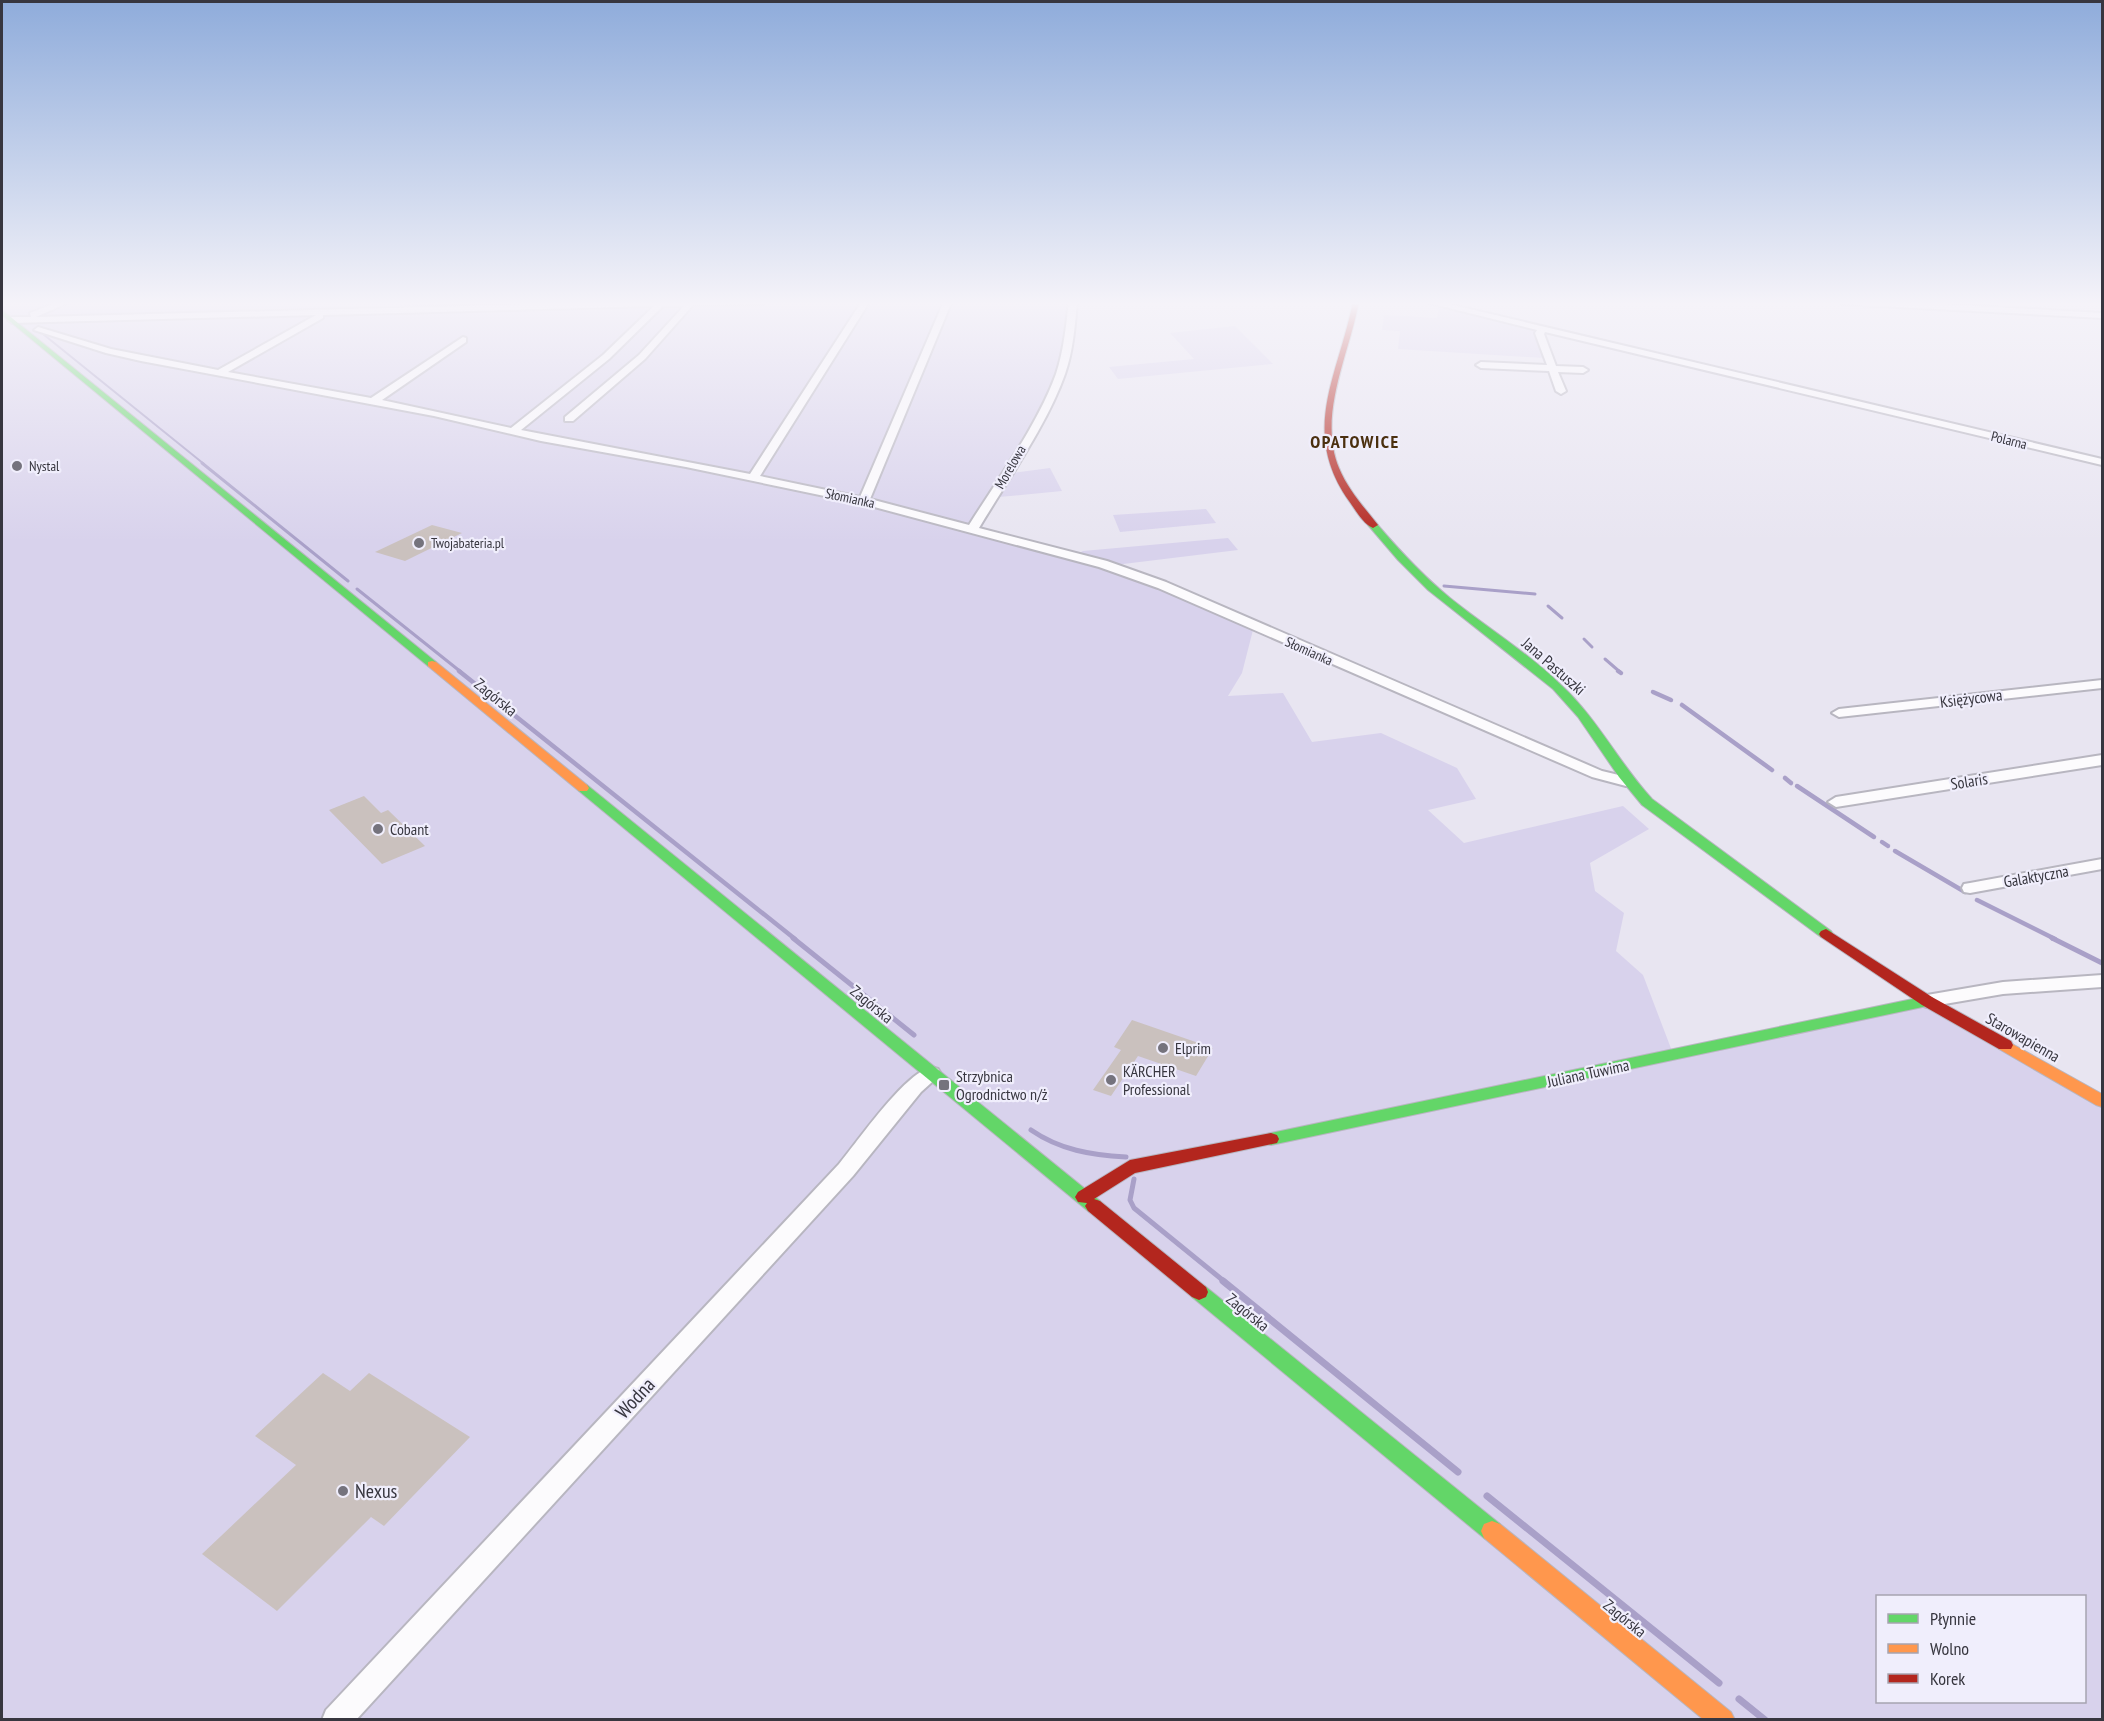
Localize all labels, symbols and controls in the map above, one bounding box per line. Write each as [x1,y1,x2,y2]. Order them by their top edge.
street label: Polarna [1989,427,2029,453]
district label: OPATOWICE [1310,430,1400,453]
street label: Morelowa [990,442,1030,492]
place label: Nystal [29,457,60,475]
marker: Nystal [10,459,24,473]
street label: Słomianka [824,484,876,512]
place label: Twojabateria.pl [431,534,505,552]
marker: Twojabateria.pl [412,536,426,550]
street label: Jana Pastuszki [1517,632,1590,699]
street label: Słomianka [1282,633,1336,669]
street label: Zagórska [471,674,521,720]
street label: Księżycowa [1939,684,2003,712]
street label: Solaris [1949,768,1989,794]
place label: Cobant [390,819,429,839]
marker: Cobant [371,822,385,836]
street label: Galaktyczna [2002,860,2070,892]
street label: Zagórska [847,981,897,1027]
street label: Starowapienna [1982,1008,2064,1066]
place label: Elprim [1175,1038,1211,1058]
marker: Elprim [1156,1041,1170,1055]
street label: Juliana Tuwima [1544,1055,1631,1092]
place label: KÄRCHER Professional [1123,1061,1190,1099]
place label: Strzybnica Ogrodnictwo n/ż [956,1066,1048,1104]
marker: KÄRCHER Professional [1104,1073,1118,1087]
marker: Strzybnica Ogrodnictwo n/ż [937,1078,951,1092]
street label: Zagórska [1223,1289,1273,1335]
street label: Wodna [610,1372,660,1424]
place label: Nexus [355,1478,398,1504]
marker: Nexus [336,1484,350,1498]
street label: Zagórska [1600,1595,1650,1641]
legend [1876,1595,2086,1703]
text: Płynnie [1930,1607,1976,1630]
text: Wolno [1930,1637,1969,1660]
text: Korek [1930,1667,1965,1690]

